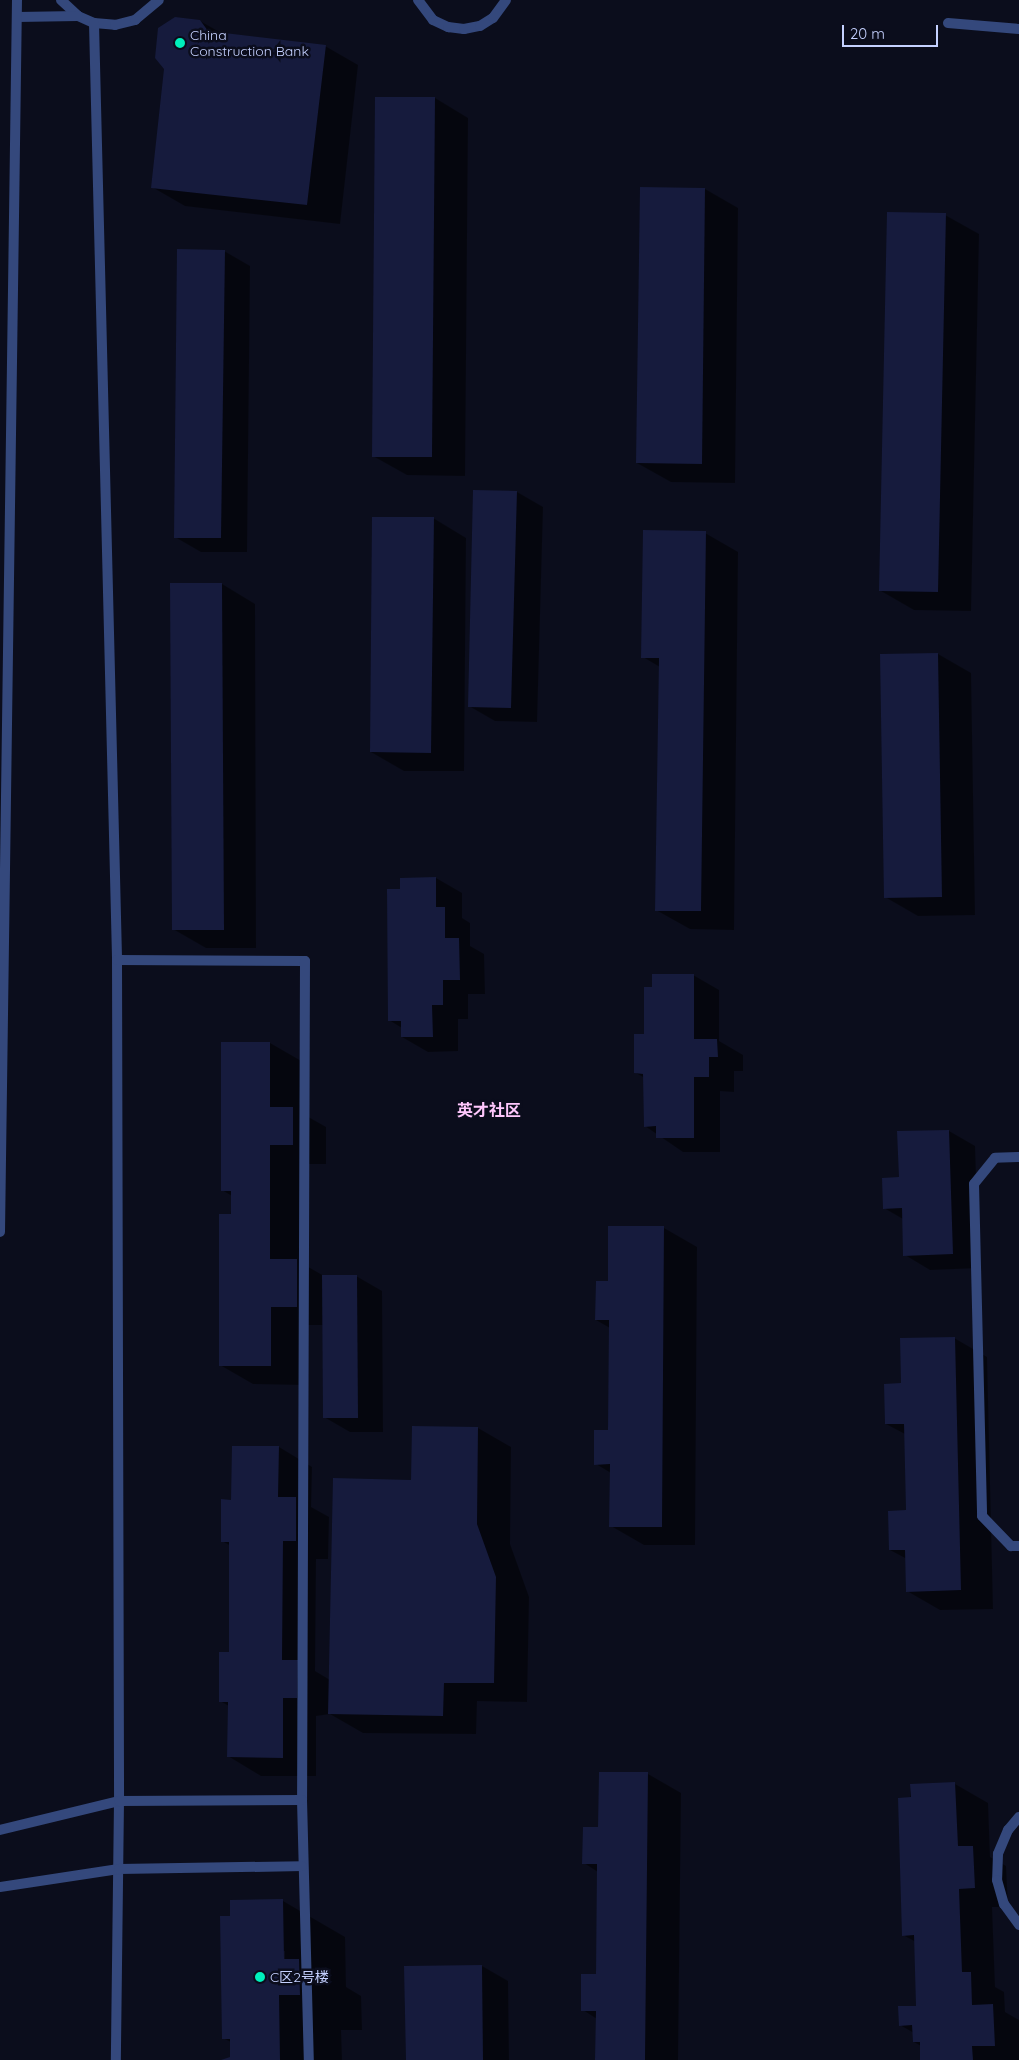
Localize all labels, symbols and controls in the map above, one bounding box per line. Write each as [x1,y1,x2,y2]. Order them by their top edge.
scale bar [844,15,940,47]
text: 20 m [850,24,885,43]
place label: China Construction Bank [190,27,309,59]
marker: China Construction Bank [174,37,186,49]
district label: 英才社区 [457,1100,521,1120]
place label: C区2号楼 [270,1969,329,1985]
marker: C区2号楼 [254,1971,266,1983]

